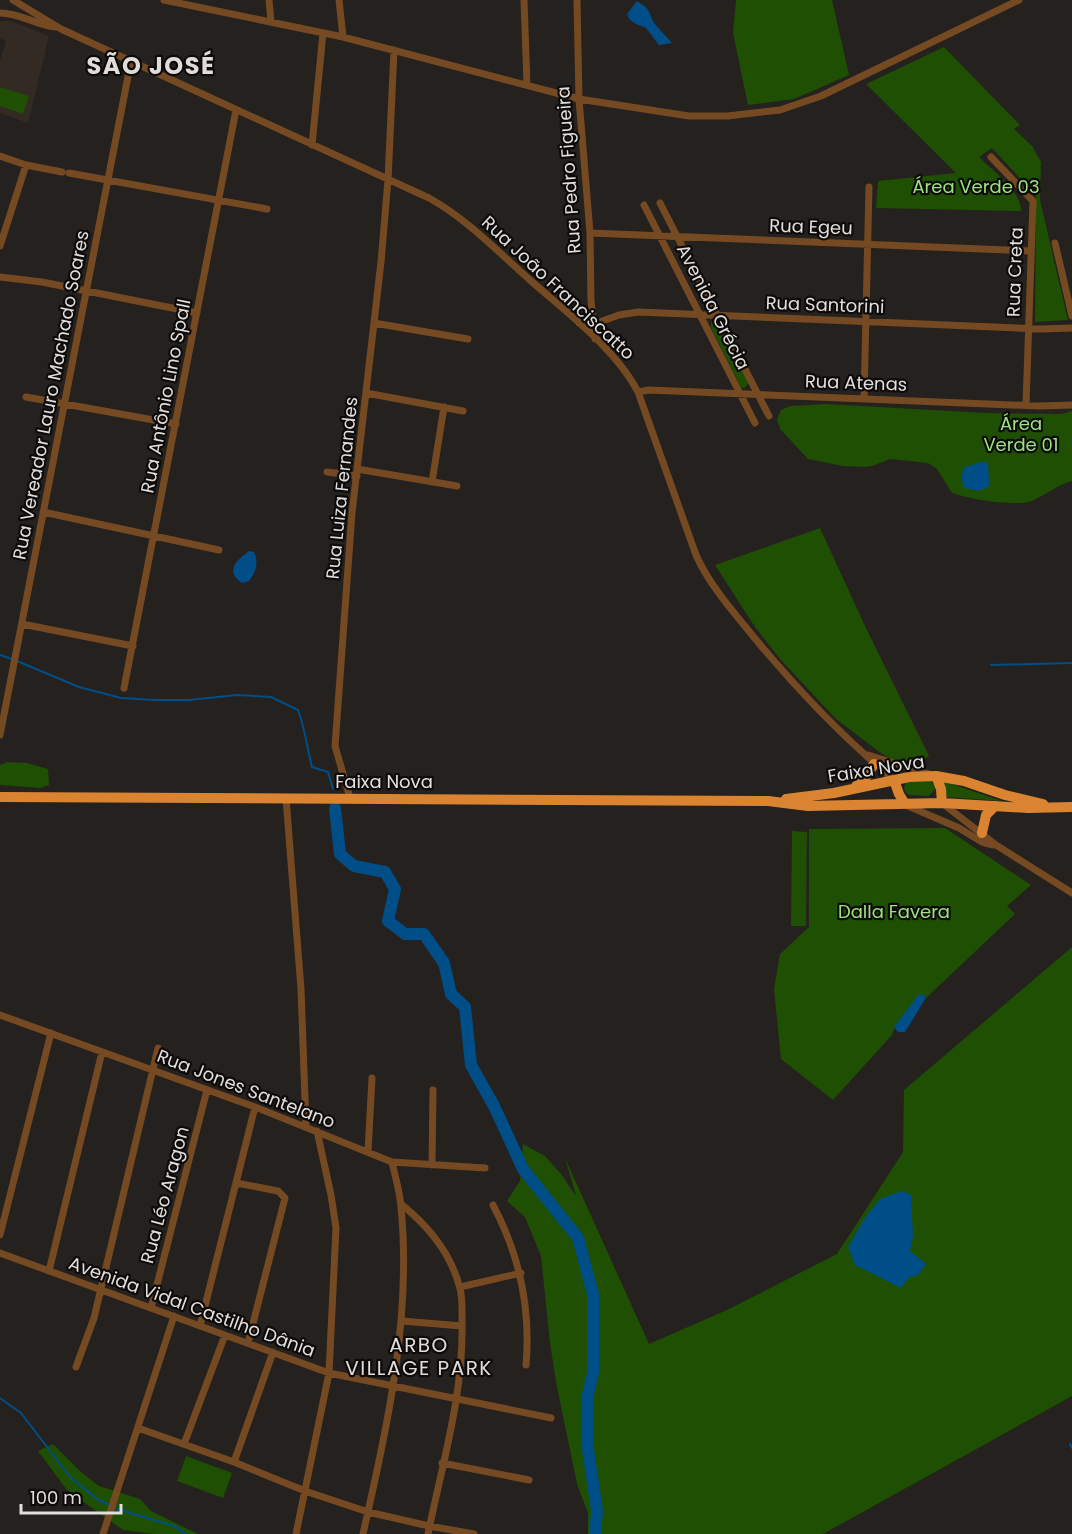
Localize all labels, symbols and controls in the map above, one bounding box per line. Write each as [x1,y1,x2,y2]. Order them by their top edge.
district label: SÃO JOSÉ [87,49,215,82]
street label: Rua Pedro Figueira [550,85,587,255]
park label: Área Verde 03 [912,174,1040,199]
street label: Rua João Franciscatto [476,210,640,365]
street label: Rua Egeu [769,213,853,240]
street label: Rua Creta [1000,227,1029,317]
street label: Rua Vereador Lauro Machado Soares [6,228,95,562]
street label: Avenida Grécia [671,240,756,374]
street label: Rua Santorini [765,290,885,319]
street label: Rua Antônio Lino Spall [134,297,197,495]
street label: Rua Atenas [804,368,908,397]
street label: Rua Luiza Fernandes [319,396,364,580]
park label: Área Verde 01 [983,411,1059,457]
street label: Faixa Nova [826,749,926,788]
street label: Faixa Nova [335,769,433,794]
park label: Dalla Favera [838,899,950,924]
street label: Rua Jones Santelano [153,1043,339,1134]
street label: Rua Léo Aragon [134,1124,195,1266]
street label: Avenida Vidal Castilho Dânia [66,1250,319,1363]
district label: ARBO VILLAGE PARK [345,1331,493,1382]
scale bar [21,1477,122,1515]
text: 100 m [30,1485,82,1510]

